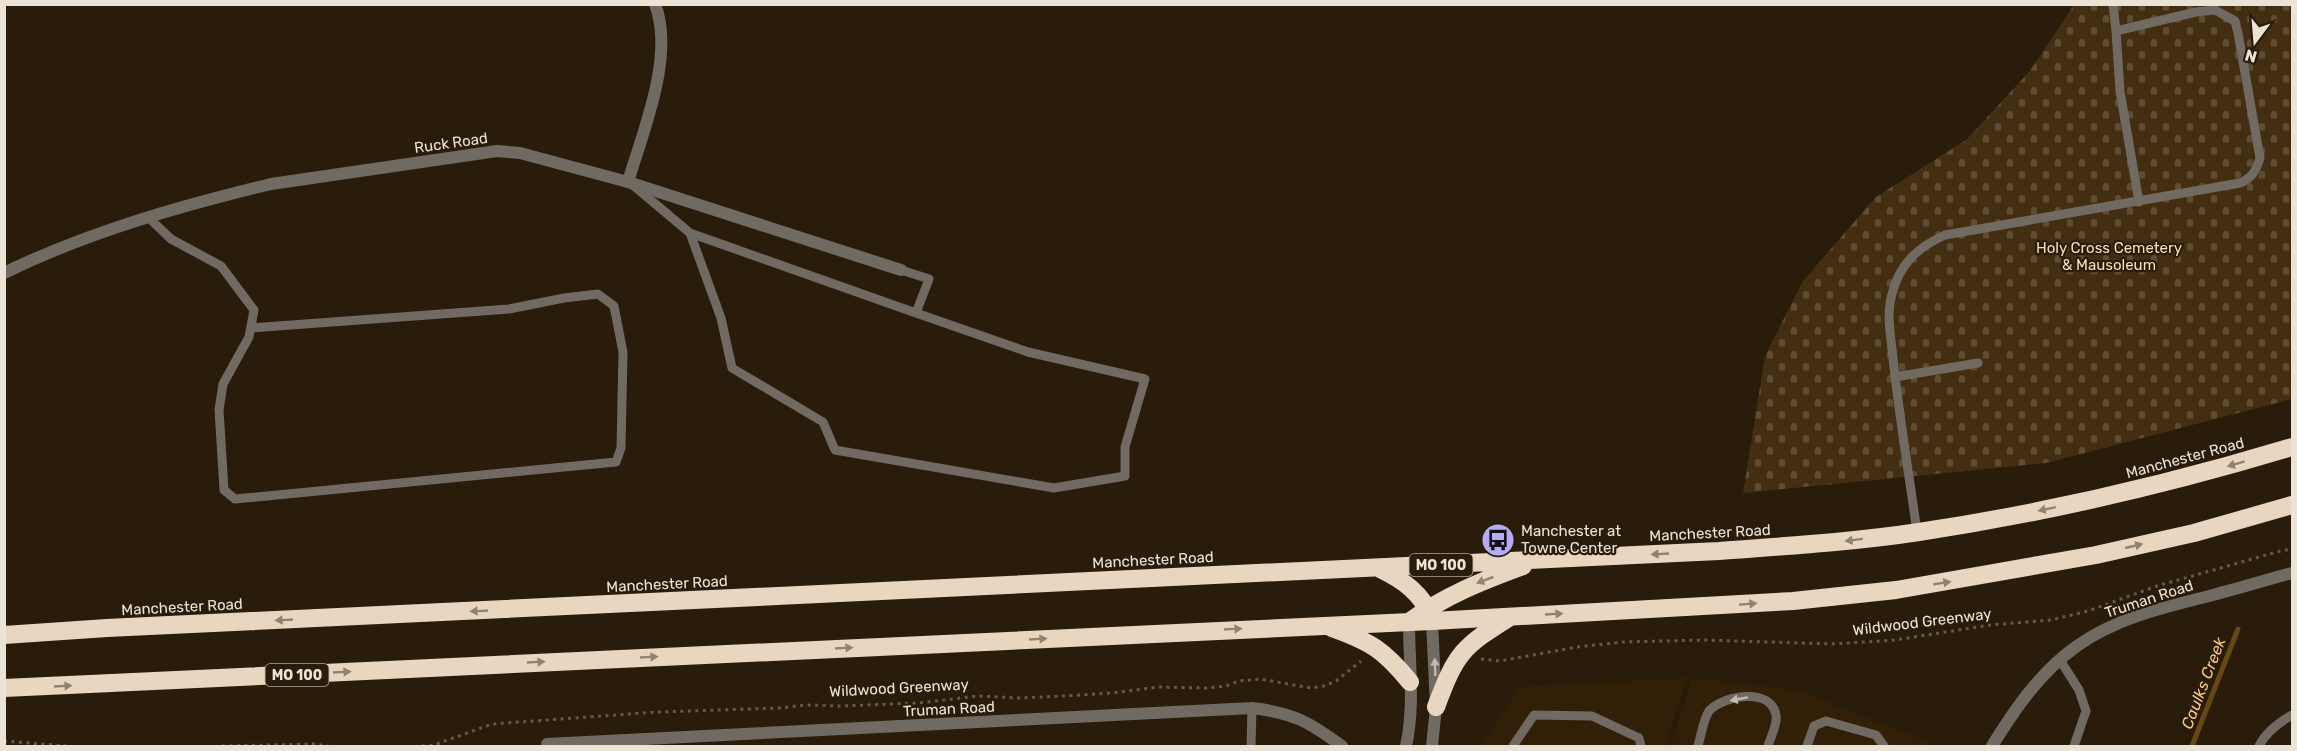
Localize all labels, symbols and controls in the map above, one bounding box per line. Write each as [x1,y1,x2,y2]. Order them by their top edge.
north arrow [2225,12,2285,72]
text: N [2243,45,2259,67]
street label: Ruck Road [413,129,489,157]
park label: Holy Cross Cemetery & Mausoleum [2036,239,2182,274]
street label: Manchester Road [2124,434,2246,482]
one-way arrow [2227,460,2245,469]
one-way arrow [2037,505,2056,514]
street label: Manchester Road [1649,521,1771,545]
bus stop icon: Manchester at Towne Center [1480,522,1516,558]
place label: Manchester at Towne Center [1521,522,1621,557]
one-way arrow [1845,535,1864,544]
one-way arrow [2124,541,2143,551]
street label: Manchester Road [1092,548,1214,572]
one-way arrow [1650,550,1669,559]
road number: MO 100 [1410,554,1472,576]
street label: Manchester Road [606,572,728,596]
one-way arrow [1476,575,1494,585]
street label: Truman Road [2102,576,2196,622]
one-way arrow [1933,578,1952,587]
street label: Manchester Road [121,595,243,619]
one-way arrow [1739,600,1758,609]
street label: Wildwood Greenway [1852,605,1992,639]
one-way arrow [470,606,489,615]
one-way arrow [1544,610,1563,619]
one-way arrow [275,616,294,625]
one-way arrow [1224,625,1243,634]
one-way arrow [1029,634,1048,643]
water label: Caulks Creek [2177,634,2230,732]
one-way arrow [834,643,853,652]
one-way arrow [639,653,658,662]
one-way arrow [527,658,546,667]
one-way arrow [1430,658,1440,677]
road number: MO 100 [266,664,328,686]
one-way arrow [332,668,351,677]
street label: Wildwood Greenway [829,675,969,701]
one-way arrow [53,681,72,690]
one-way arrow [1729,695,1748,704]
street label: Truman Road [903,698,995,720]

